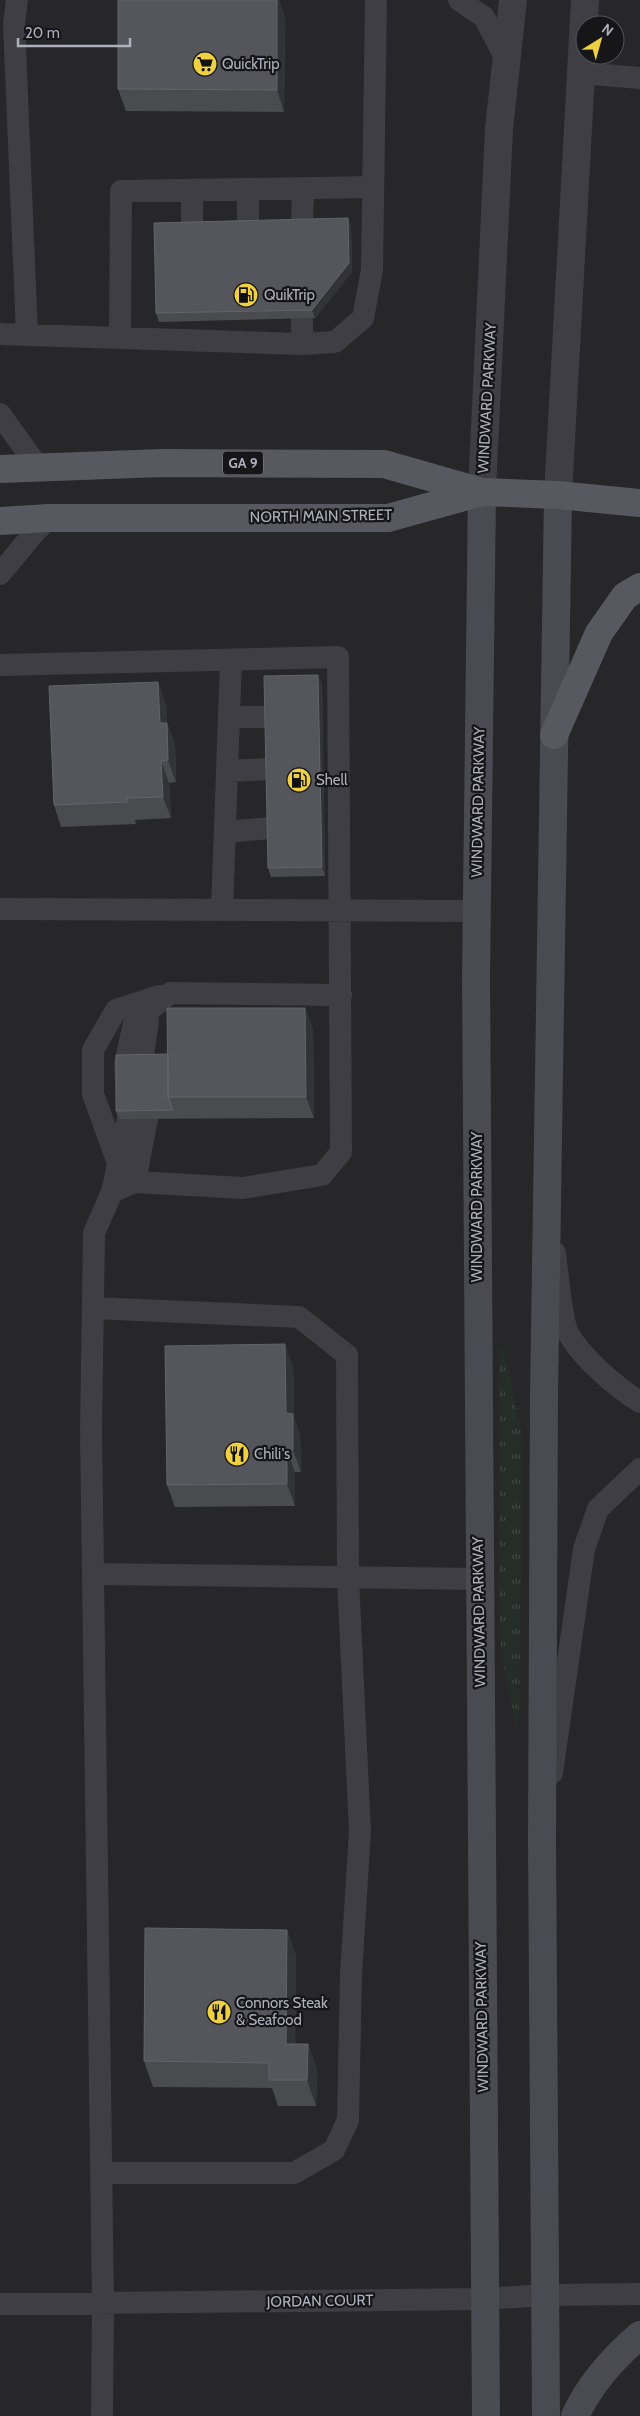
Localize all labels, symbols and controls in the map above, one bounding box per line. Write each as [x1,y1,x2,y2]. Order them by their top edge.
scale bar [18,15,130,47]
north arrow [575,15,625,65]
text: N [598,19,617,40]
text: 20 m [25,24,60,42]
supermarket icon: QuickTrip [192,51,218,77]
place label: QuickTrip [222,55,280,73]
fuel station icon: QuikTrip [233,282,259,308]
place label: QuikTrip [264,286,315,304]
street label: WINDWARD PARKWAY [474,322,500,474]
road number: GA 9 [223,452,263,474]
street label: NORTH MAIN STREET [250,506,392,526]
street label: WINDWARD PARKWAY [468,726,488,878]
fuel station icon: Shell [286,767,312,793]
place label: Shell [316,771,348,789]
street label: WINDWARD PARKWAY [468,1131,486,1282]
restaurant icon: Chili's [224,1441,250,1467]
place label: Chili's [254,1445,290,1463]
street label: WINDWARD PARKWAY [469,1536,489,1688]
street label: WINDWARD PARKWAY [472,1941,492,2093]
place label: Connors Steak & Seafood [236,1994,328,2029]
restaurant icon: Connors Steak & Seafood [206,1999,232,2025]
street label: JORDAN COURT [266,2291,373,2311]

